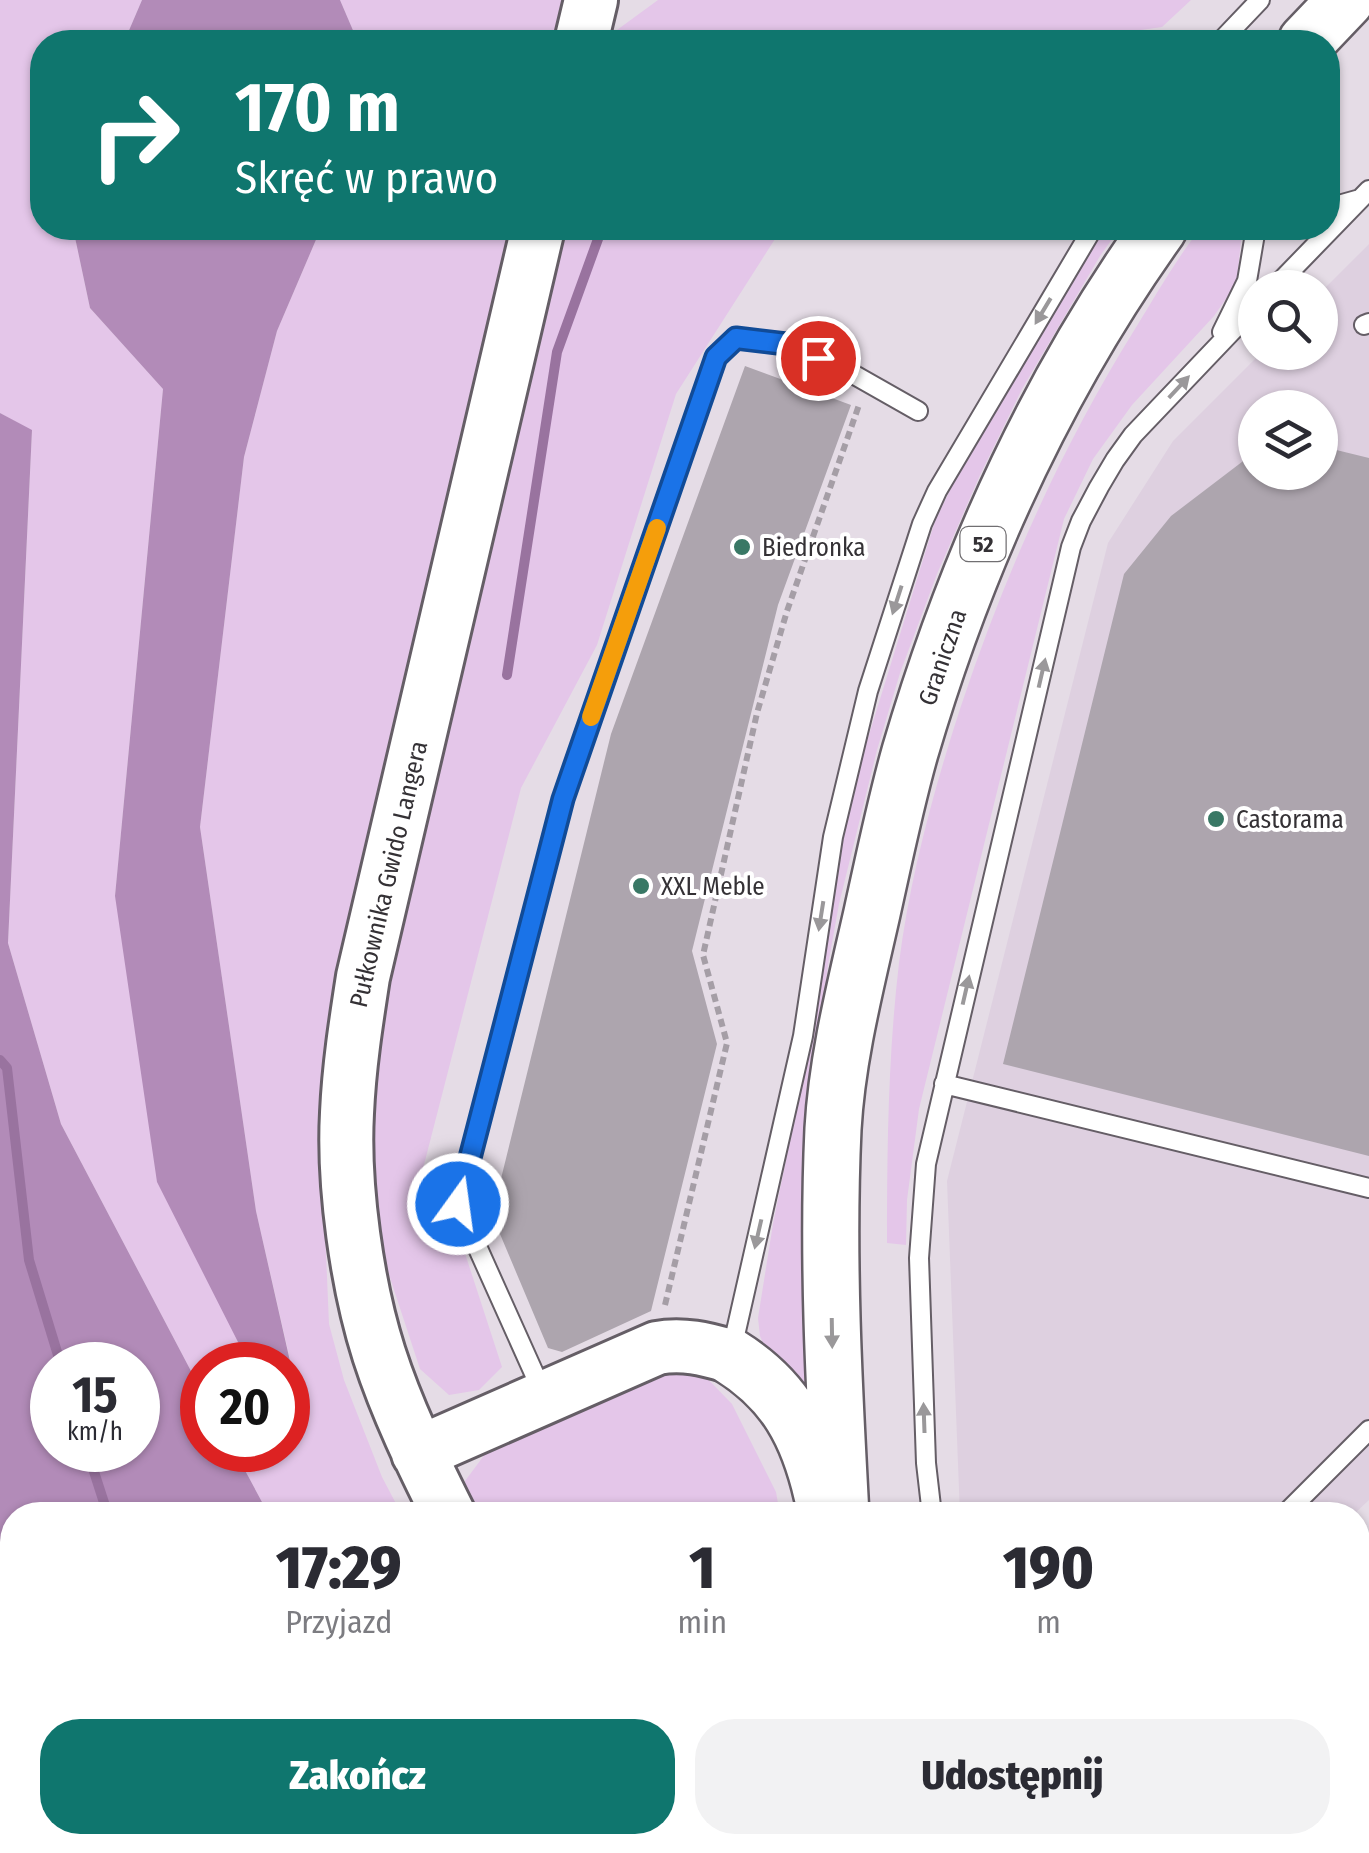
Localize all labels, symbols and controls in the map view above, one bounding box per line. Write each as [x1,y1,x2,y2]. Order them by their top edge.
text: 170 m [235,66,400,150]
icon: right [70,70,200,200]
text: Skręć w prawo [235,151,498,205]
map controls [1238,270,1338,490]
button: search [1238,270,1338,370]
one-way arrow [1035,297,1052,325]
pin [776,316,861,401]
icon: arrive [791,331,846,386]
one-way arrow [1167,375,1190,399]
button: layers [1238,390,1338,490]
road number: 52 [960,527,1006,561]
place label: Biedronka [762,533,866,563]
marker: Biedronka [731,536,753,558]
one-way arrow [889,586,904,616]
street label: Graniczna [912,605,973,709]
one-way arrow [1034,657,1050,688]
street label: Pułkownika Gwido Langera [344,738,434,1010]
place label: Castorama [1236,805,1344,835]
marker: Castorama [1205,808,1227,830]
place label: XXL Meble [661,872,765,902]
marker: XXL Meble [630,875,652,897]
one-way arrow [813,900,829,932]
one-way arrow [959,974,974,1005]
position arrow [406,1152,510,1256]
one-way arrow [750,1219,765,1250]
one-way arrow [824,1318,840,1350]
speed limit sign: 20 [180,1342,310,1472]
text: 15 [72,1365,118,1425]
one-way arrow [916,1401,932,1433]
text: km/h [67,1417,123,1447]
text: 17:29 [276,1532,401,1604]
text: 1 [689,1532,715,1604]
text: 190 [1003,1532,1094,1604]
text: Przyjazd [285,1603,392,1641]
text: min [677,1603,727,1641]
text: m [1036,1603,1061,1641]
button: Zakończ [40,1719,675,1834]
button: Udostępnij [695,1719,1330,1834]

